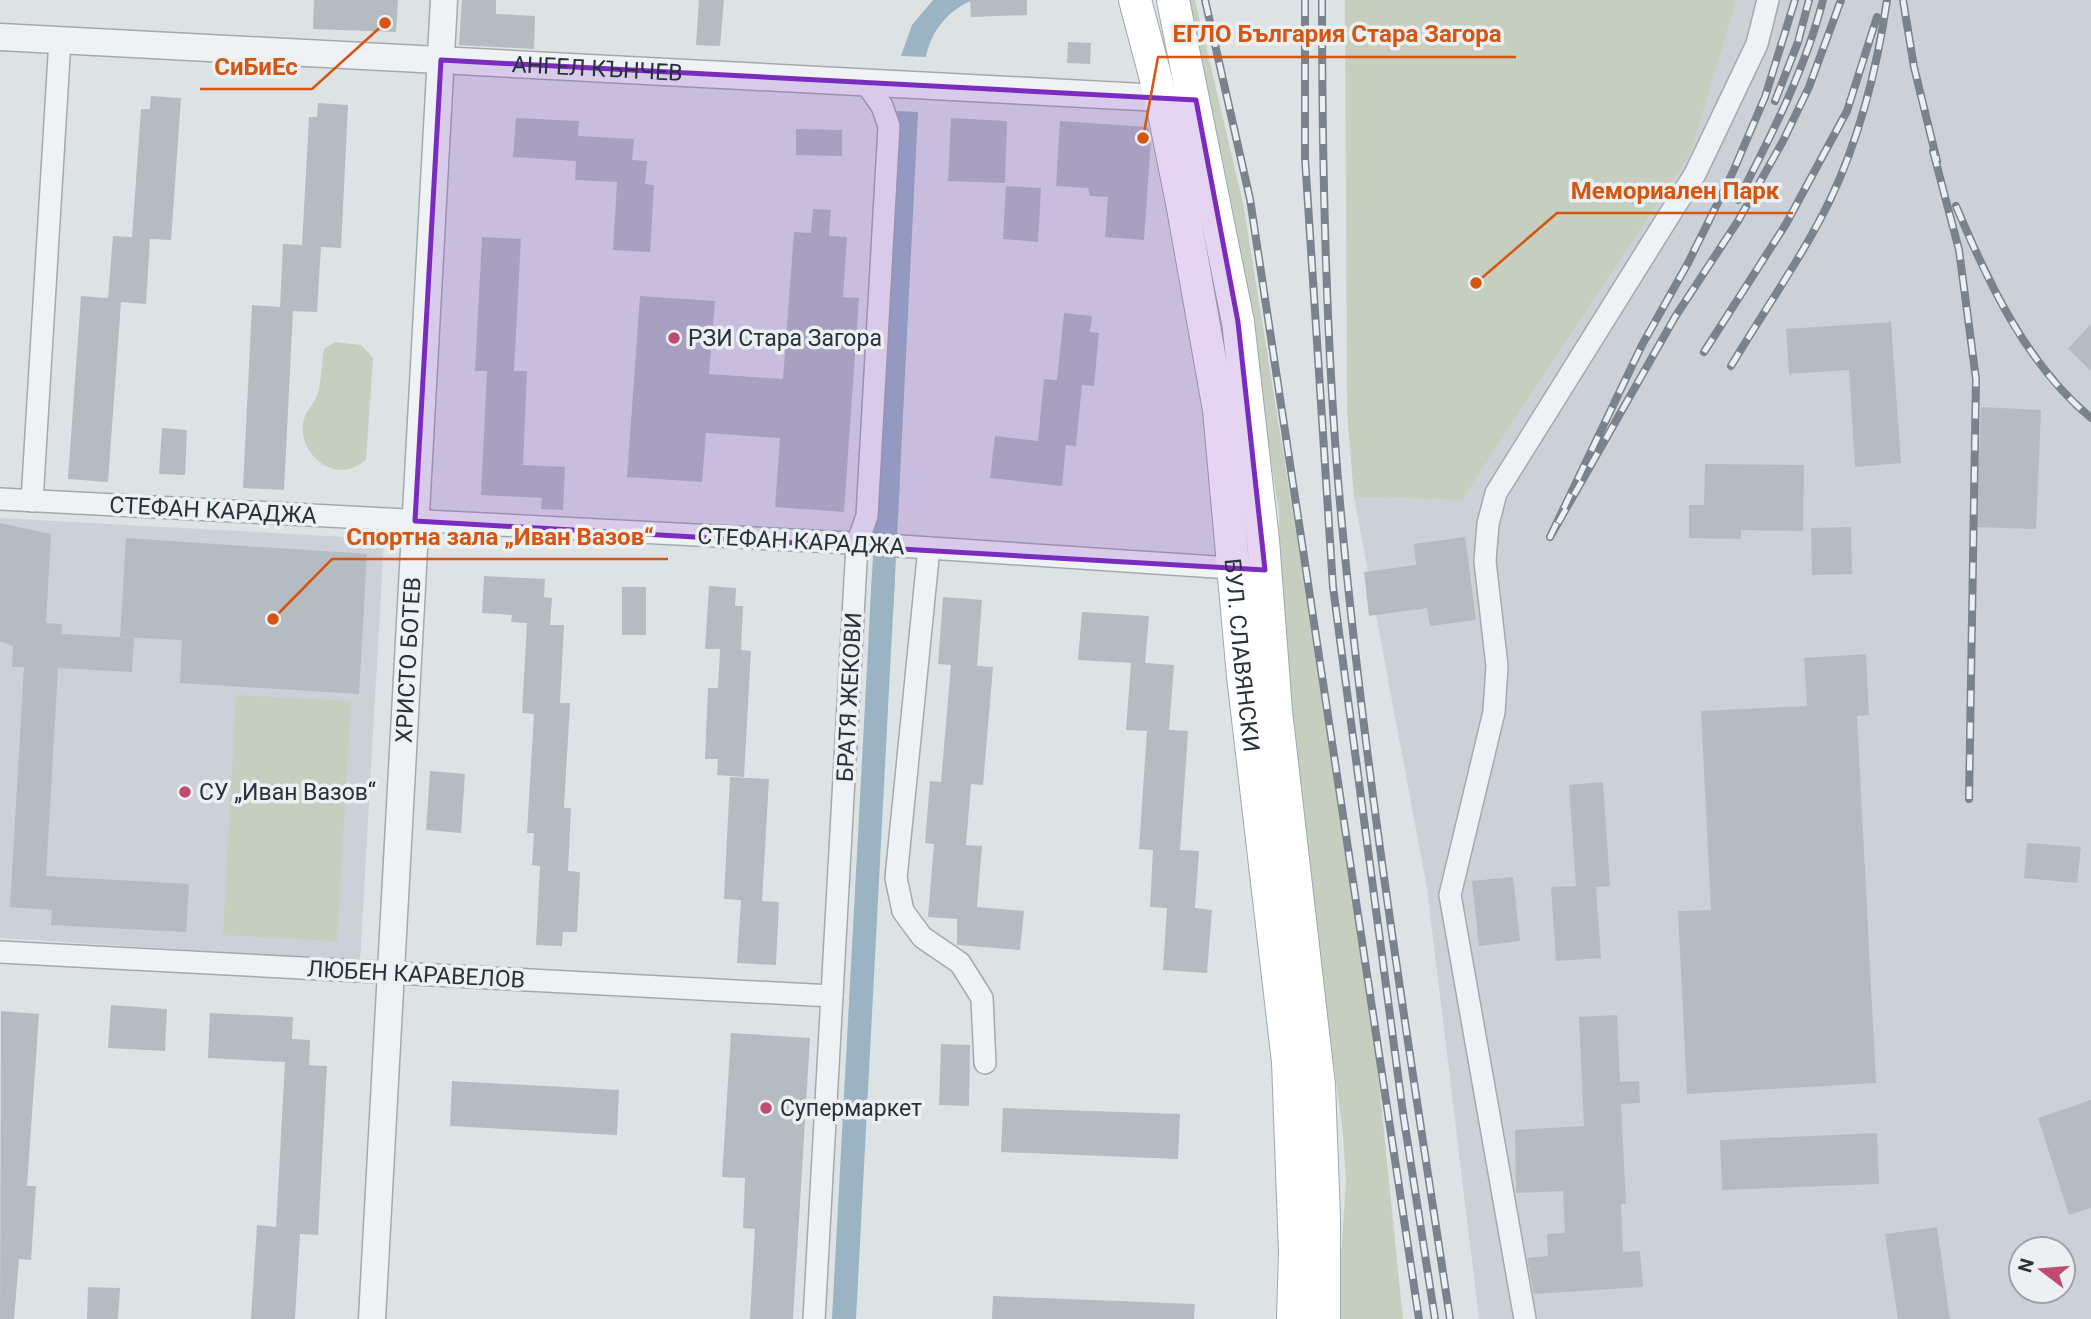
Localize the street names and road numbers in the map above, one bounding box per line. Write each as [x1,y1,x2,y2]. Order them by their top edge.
street label: АНГЕЛ КЪНЧЕВ [511,51,683,87]
street label: СТЕФАН КАРАДЖА [109,492,317,529]
street label: СТЕФАН КАРАДЖА [697,523,905,560]
street label: БУЛ. СЛАВЯНСКИ [1218,557,1265,753]
street label: ХРИСТО БОТЕВ [390,576,426,744]
street label: БРАТЯ ЖЕКОВИ [832,611,867,783]
street label: ЛЮБЕН КАРАВЕЛОВ [306,955,526,994]

